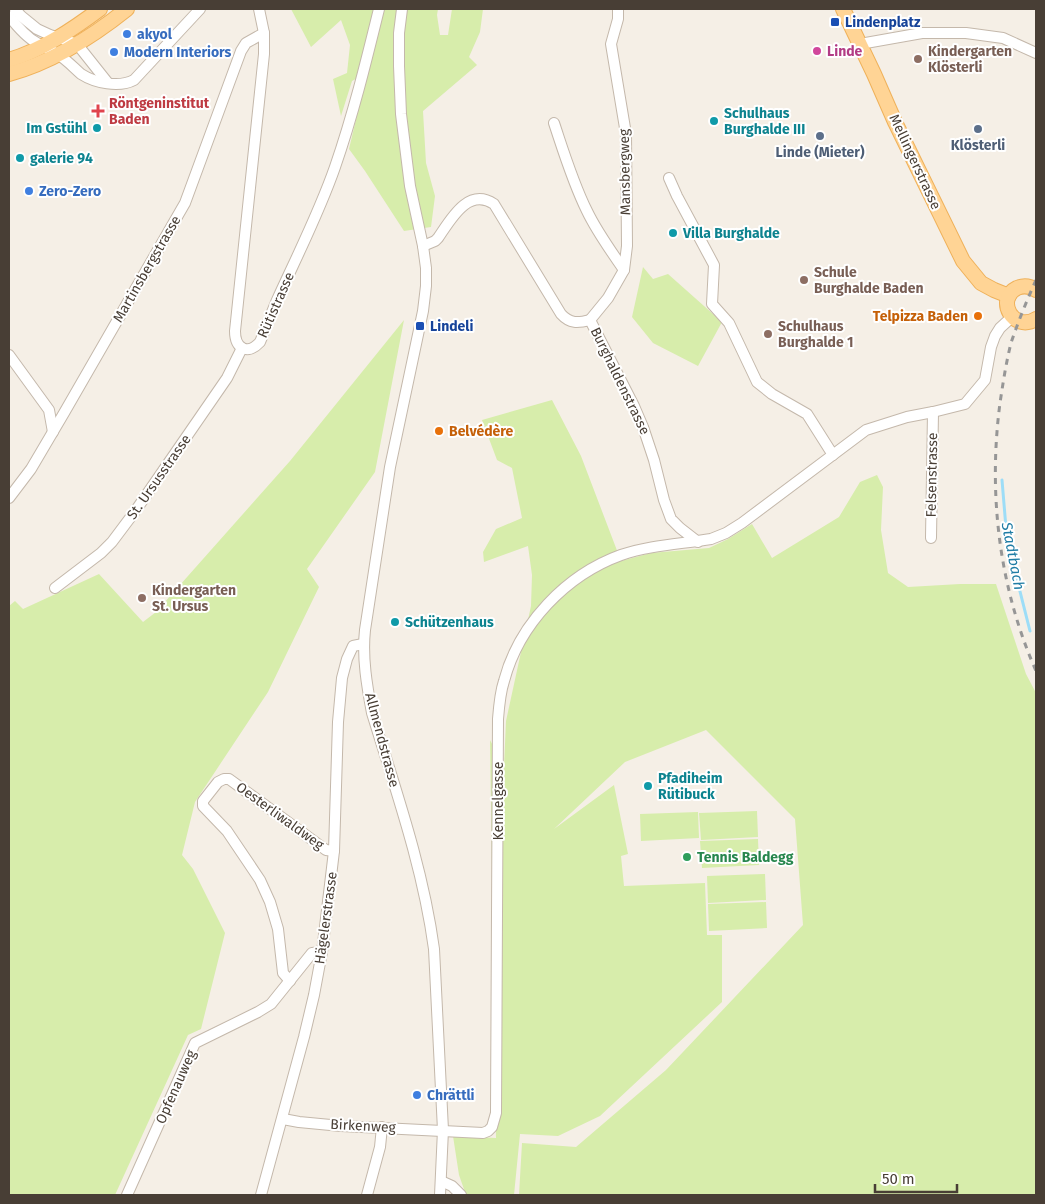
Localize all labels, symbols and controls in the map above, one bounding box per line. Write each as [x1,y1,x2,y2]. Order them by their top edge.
place label: Lindenplatz [845,14,921,31]
marker: Lindenplatz [829,16,841,28]
place label: akyol [137,26,173,43]
marker: akyol [121,28,133,40]
place label: Linde [827,43,863,60]
place label: Kindergarten Klösterli [928,43,1012,76]
place label: Modern Interiors [124,44,232,61]
marker: Linde [811,45,823,57]
marker: Modern Interiors [108,46,120,58]
marker: Kindergarten Klösterli [912,53,924,65]
place label: Röntgeninstitut Baden [109,95,210,128]
marker: Röntgeninstitut Baden [91,104,105,118]
place label: Schulhaus Burghalde III [724,105,805,138]
street label: Mellingerstrasse [885,112,945,212]
marker: Schulhaus Burghalde III [708,115,720,127]
place label: Im Gstühl [26,120,88,137]
marker: Im Gstühl [91,122,103,134]
marker: Klösterli [972,123,984,135]
street label: Mansbergweg [616,128,634,215]
marker: Linde (Mieter) [814,130,826,142]
place label: Klösterli [951,137,1005,154]
place label: Linde (Mieter) [776,144,865,161]
place label: galerie 94 [30,150,93,167]
marker: galerie 94 [14,152,26,164]
place label: Zero-Zero [39,183,101,200]
marker: Zero-Zero [23,185,35,197]
street label: Martinsbergstrasse [110,213,184,325]
place label: Villa Burghalde [682,225,780,242]
marker: Villa Burghalde [667,227,679,239]
place label: Schule Burghalde Baden [814,264,923,297]
street label: Rütistrasse [254,269,298,341]
marker: Schule Burghalde Baden [798,274,810,286]
place label: Telpizza Baden [873,308,968,325]
marker: Telpizza Baden [972,310,984,322]
place label: Lindeli [430,318,473,335]
place label: Schulhaus Burghalde 1 [778,318,853,351]
marker: Lindeli [414,320,426,332]
street label: Burghaldenstrasse [587,324,653,438]
marker: Schulhaus Burghalde 1 [762,328,774,340]
place label: Belvédère [449,423,514,440]
marker: Belvédère [433,425,445,437]
street label: St. Ursusstrasse [123,431,195,523]
street label: Felsenstrasse [923,432,941,518]
water label: Stadtbach [997,520,1028,591]
place label: Kindergarten St. Ursus [152,582,236,615]
marker: Kindergarten St. Ursus [136,592,148,604]
place label: Schützenhaus [405,614,494,631]
marker: Schützenhaus [389,616,401,628]
street label: Allmendstrasse [361,691,403,789]
street label: Kennelgasse [490,762,507,840]
place label: Pfadiheim Rütibuck [658,770,723,803]
street label: Oesterliwaldweg [233,778,328,854]
marker: Pfadiheim Rütibuck [642,780,654,792]
place label: Tennis Baldegg [697,849,794,866]
marker: Tennis Baldegg [681,851,693,863]
street label: Hägelerstrasse [311,871,341,965]
street label: Opfenauweg [152,1047,200,1127]
place label: Chrättli [427,1087,475,1104]
marker: Chrättli [411,1089,423,1101]
street label: Birkenweg [330,1116,397,1136]
scale bar [875,1162,958,1194]
text: 50 m [882,1170,915,1188]

